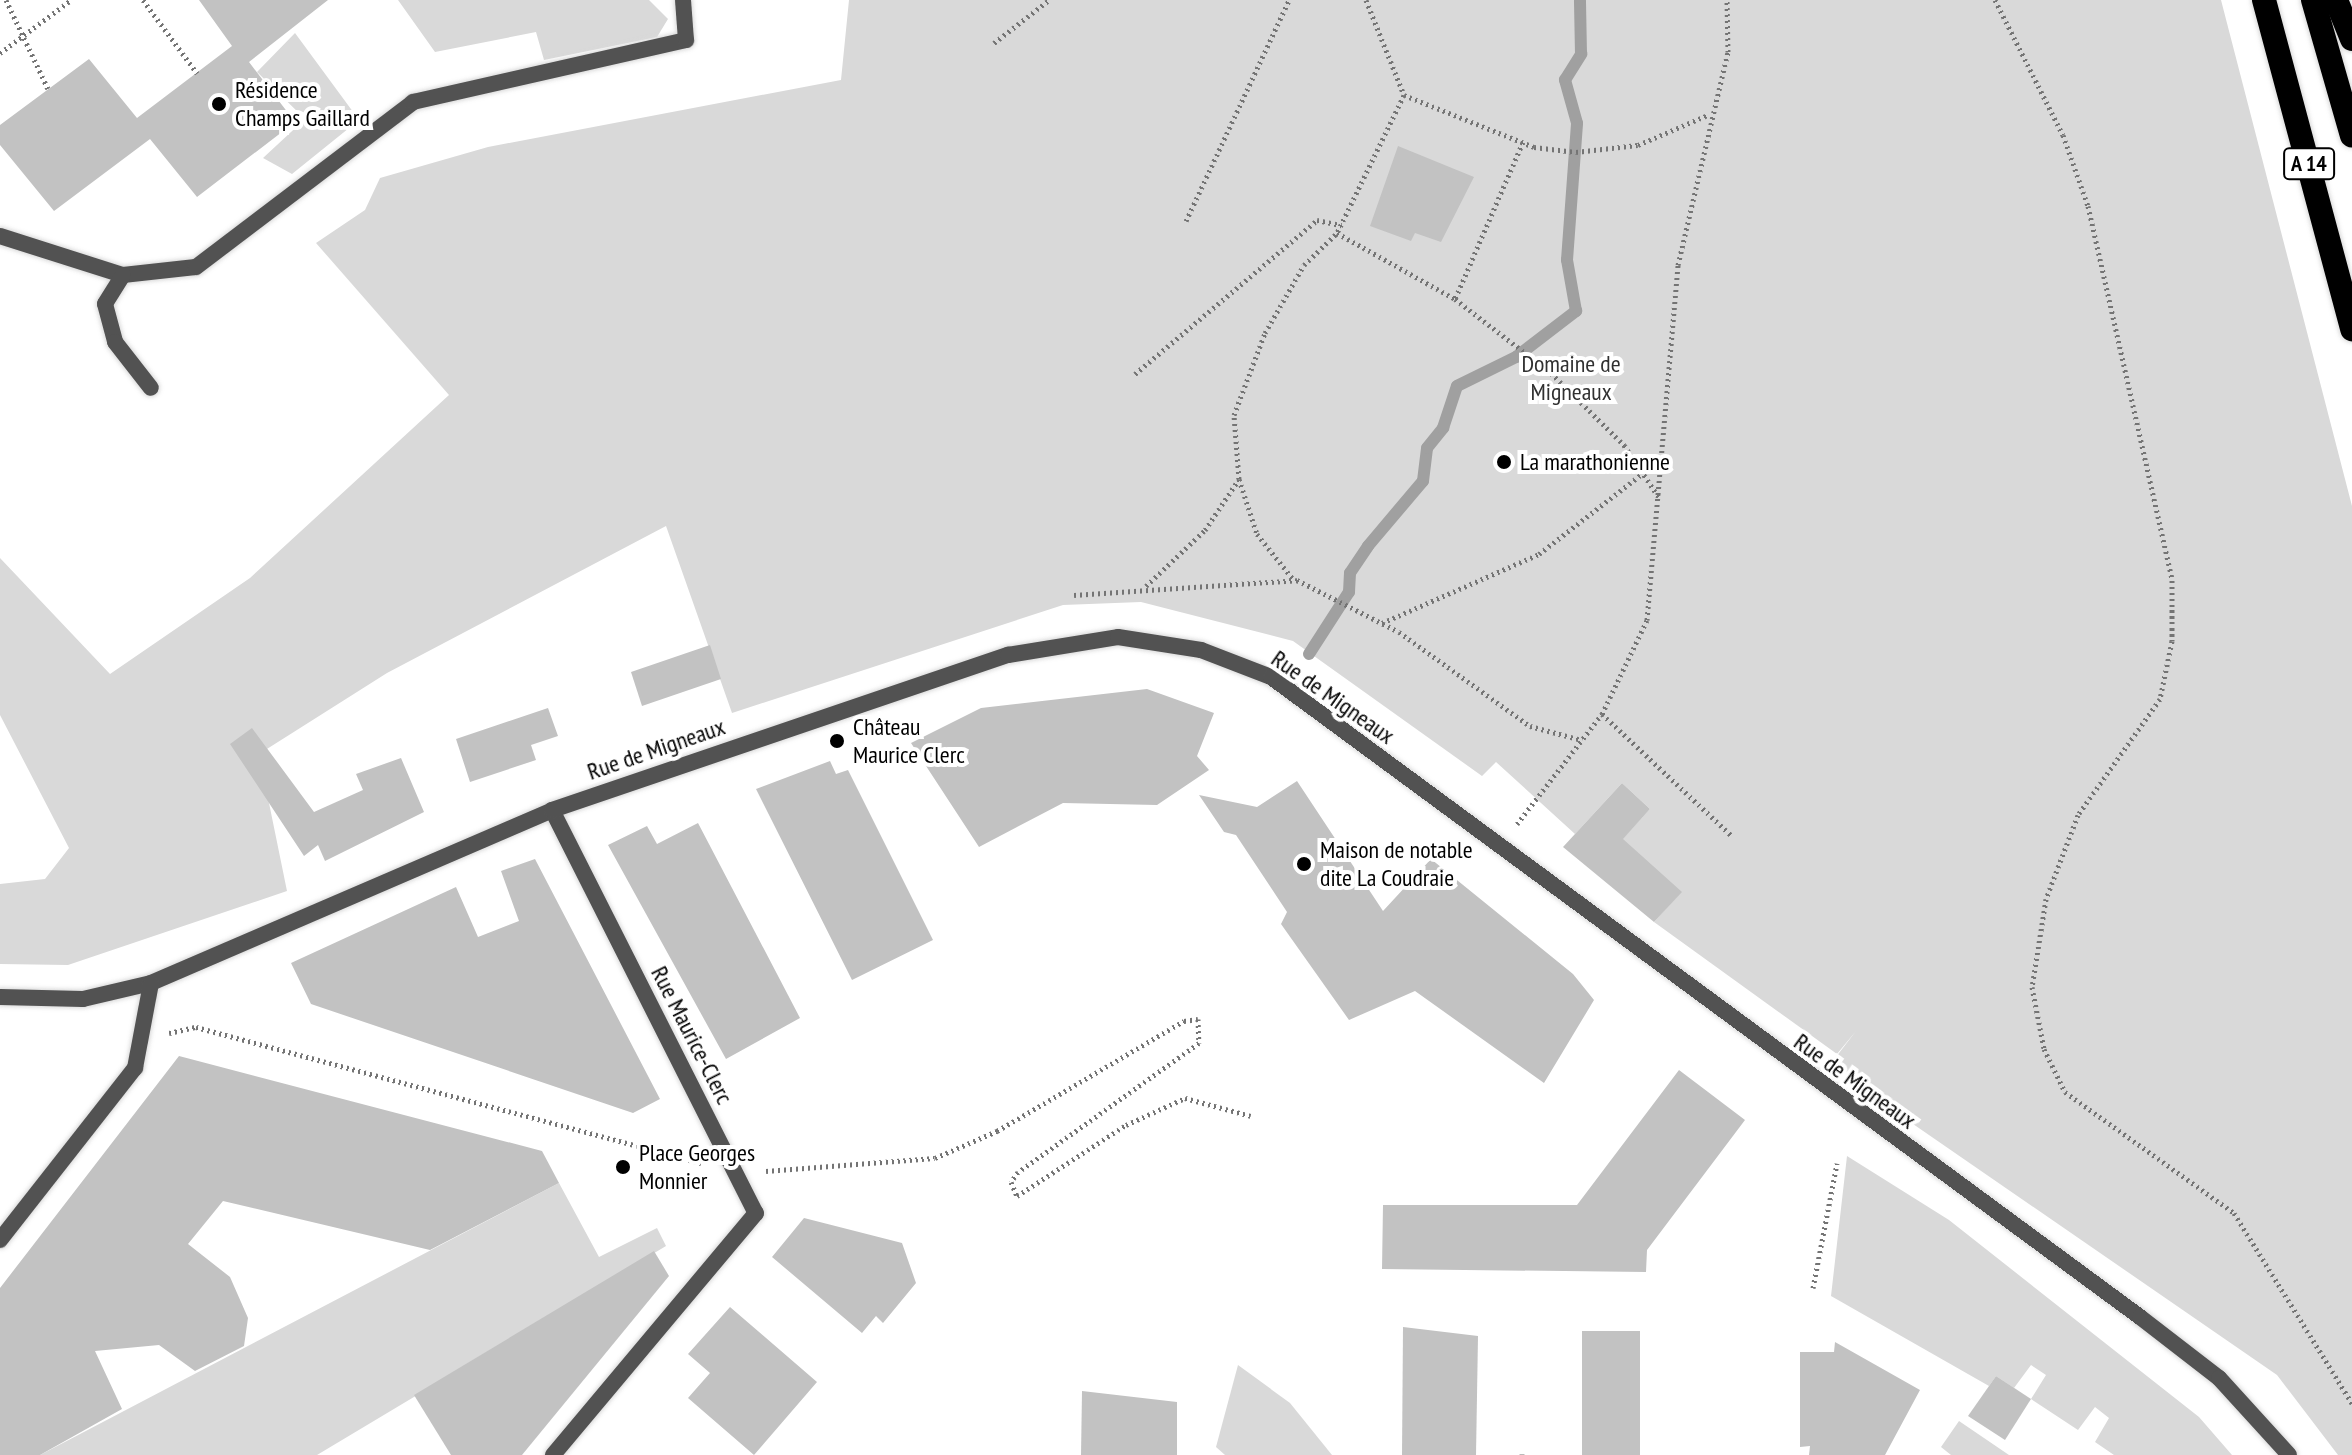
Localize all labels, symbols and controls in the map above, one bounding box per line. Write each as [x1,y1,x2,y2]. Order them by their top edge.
place label: Résidence Champs Gaillard [235,76,370,132]
marker: Résidence Champs Gaillard [210,95,228,113]
road number: A 14 [2281,146,2337,182]
park label: Domaine de Migneaux [1521,350,1621,406]
place label: La marathonienne [1520,448,1670,476]
marker: La marathonienne [1495,453,1513,471]
street label: Rue de Migneaux [1266,644,1400,750]
street label: Rue de Migneaux [583,712,729,786]
place label: Château Maurice Clerc [853,713,965,769]
marker: Château Maurice Clerc [828,732,846,750]
place label: Maison de notable dite La Coudraie [1320,836,1473,892]
marker: Maison de notable dite La Coudraie [1295,855,1313,873]
street label: Rue Maurice-Clerc [645,961,739,1109]
street label: Rue de Migneaux [1788,1027,1922,1135]
place label: Place Georges Monnier [639,1139,755,1195]
marker: Place Georges Monnier [614,1158,632,1176]

